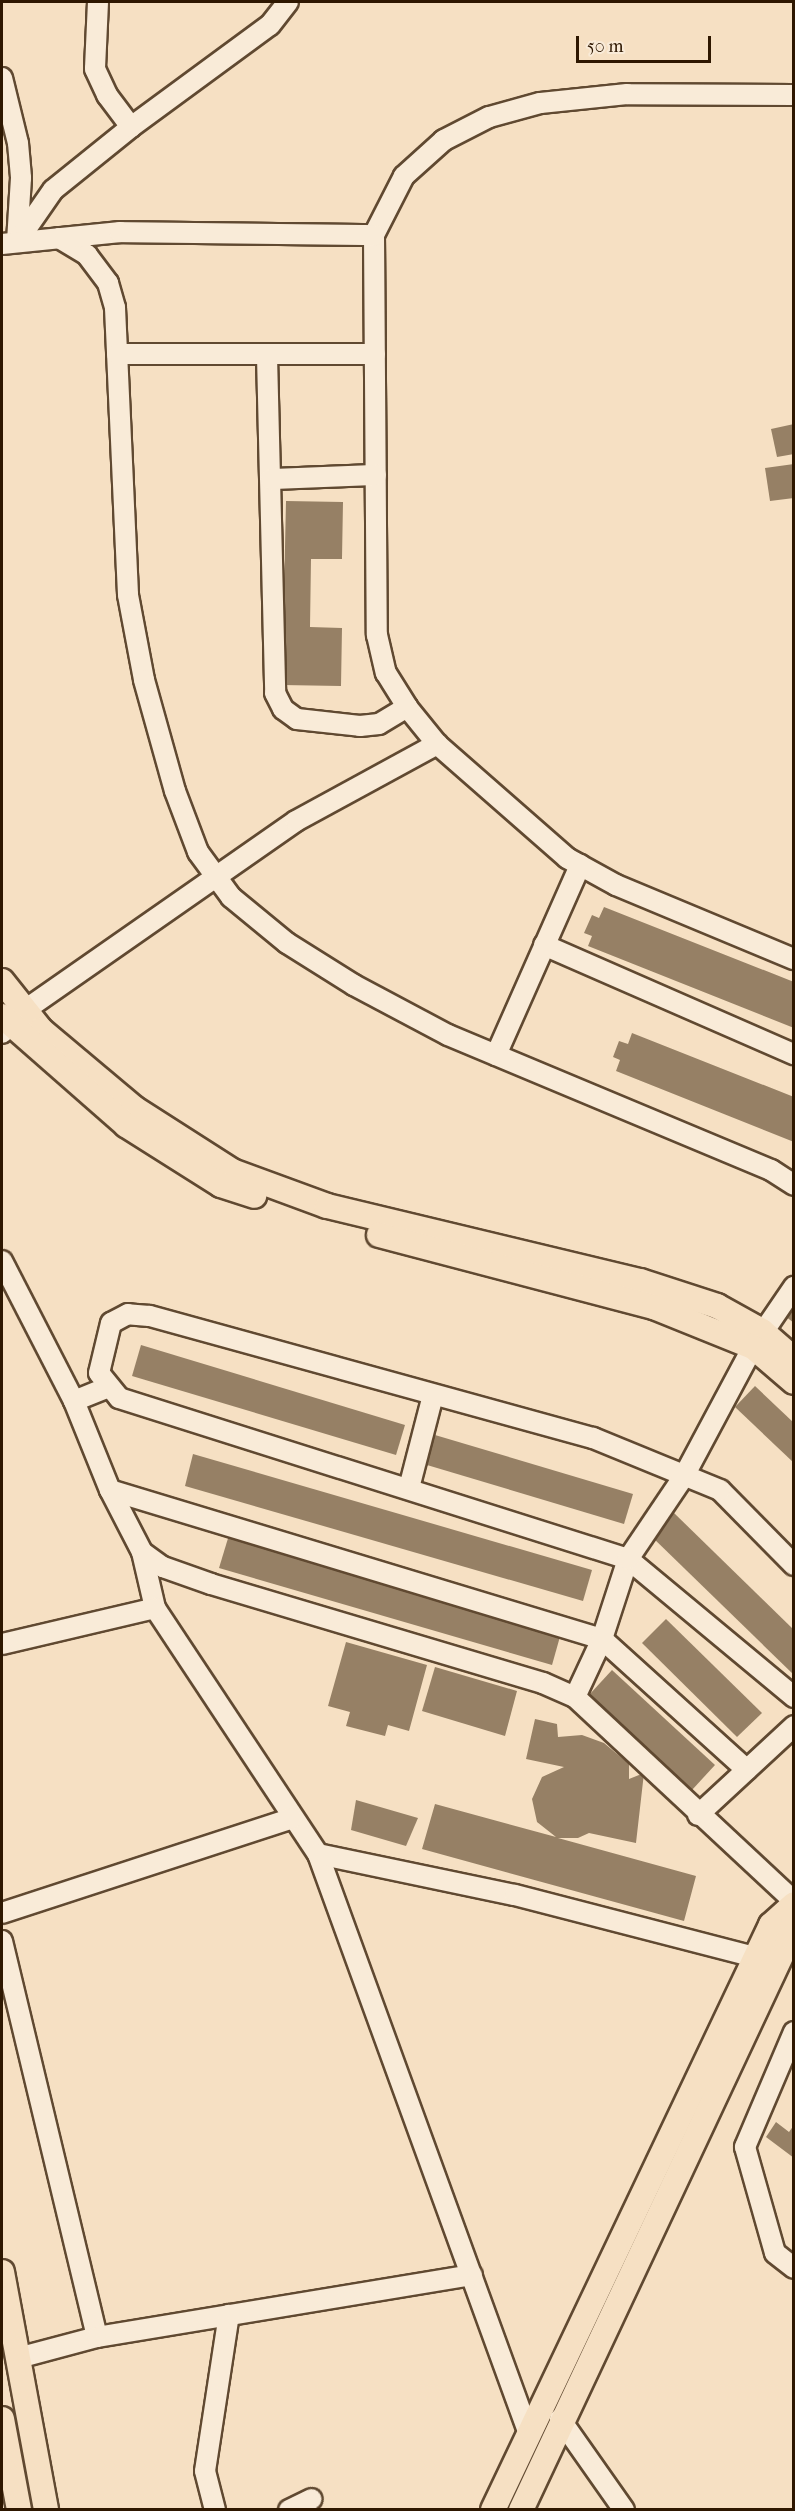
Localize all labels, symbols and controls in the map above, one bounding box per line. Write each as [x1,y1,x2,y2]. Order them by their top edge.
scale bar [579,24,714,62]
text: 50 m [587,36,623,57]

